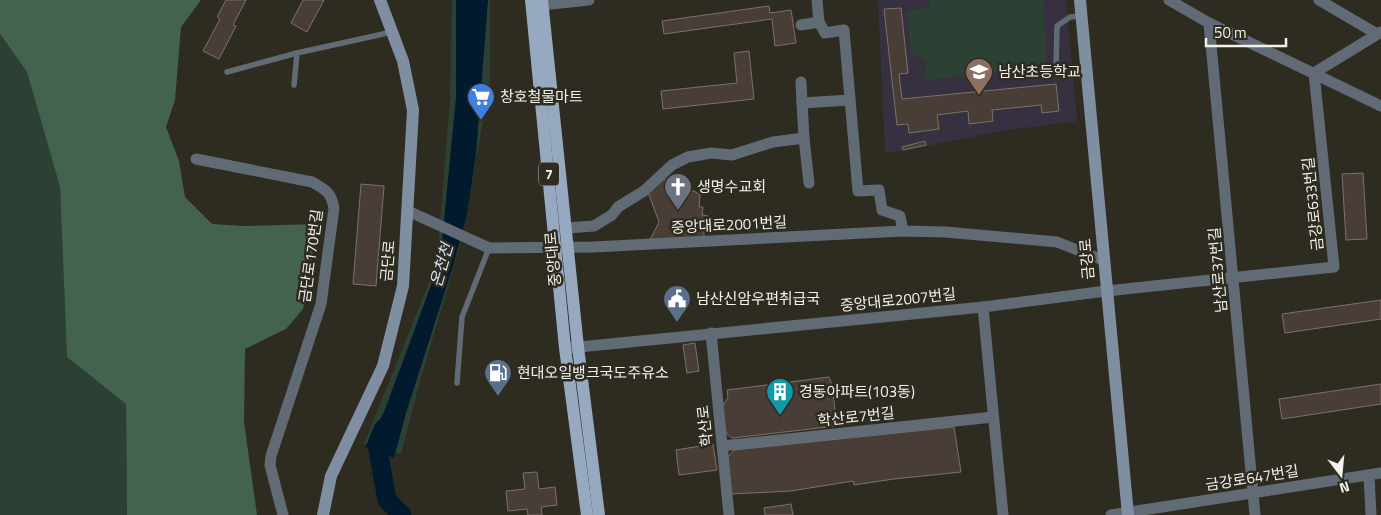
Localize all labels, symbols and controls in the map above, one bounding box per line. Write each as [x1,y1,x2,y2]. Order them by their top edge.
scale bar [1206,15,1286,47]
text: 50 m [1214,21,1247,44]
school or university icon: 남산초등학교 [964,57,994,96]
place label: 남산초등학교 [998,60,1081,83]
supermarket icon: 창호철물마트 [466,82,496,121]
place label: 창호철물마트 [500,85,583,108]
street label: 금강로633번길 [1296,156,1329,252]
road number: 7 [539,162,559,185]
church icon: 생명수교회 [663,172,693,211]
place label: 생명수교회 [697,175,766,198]
street label: 금단로170번길 [293,208,328,304]
street label: 중앙대로2001번길 [670,210,788,239]
street label: 남산로37번길 [1202,226,1233,314]
street label: 중앙대로 [539,231,566,288]
street label: 금강로 [1073,237,1100,281]
water label: 온천천 [423,238,459,290]
street label: 금단로 [374,239,401,283]
street label: 중앙대로2007번길 [839,282,957,317]
public building icon: 남산신암우편취급국 [662,284,692,323]
place label: 남산신암우편취급국 [696,287,820,310]
fuel station icon: 현대오일뱅크국도주유소 [483,358,513,397]
place label: 현대오일뱅크국도주유소 [517,361,669,384]
building icon: 경동아파트(103동) [765,377,795,416]
place label: 경동아파트(103동) [799,380,915,403]
street label: 학산로7번길 [816,401,896,432]
street label: 학산로 [691,404,718,448]
north arrow [1316,450,1366,500]
street label: 금강로647번길 [1204,459,1300,496]
text: N [1337,477,1352,499]

